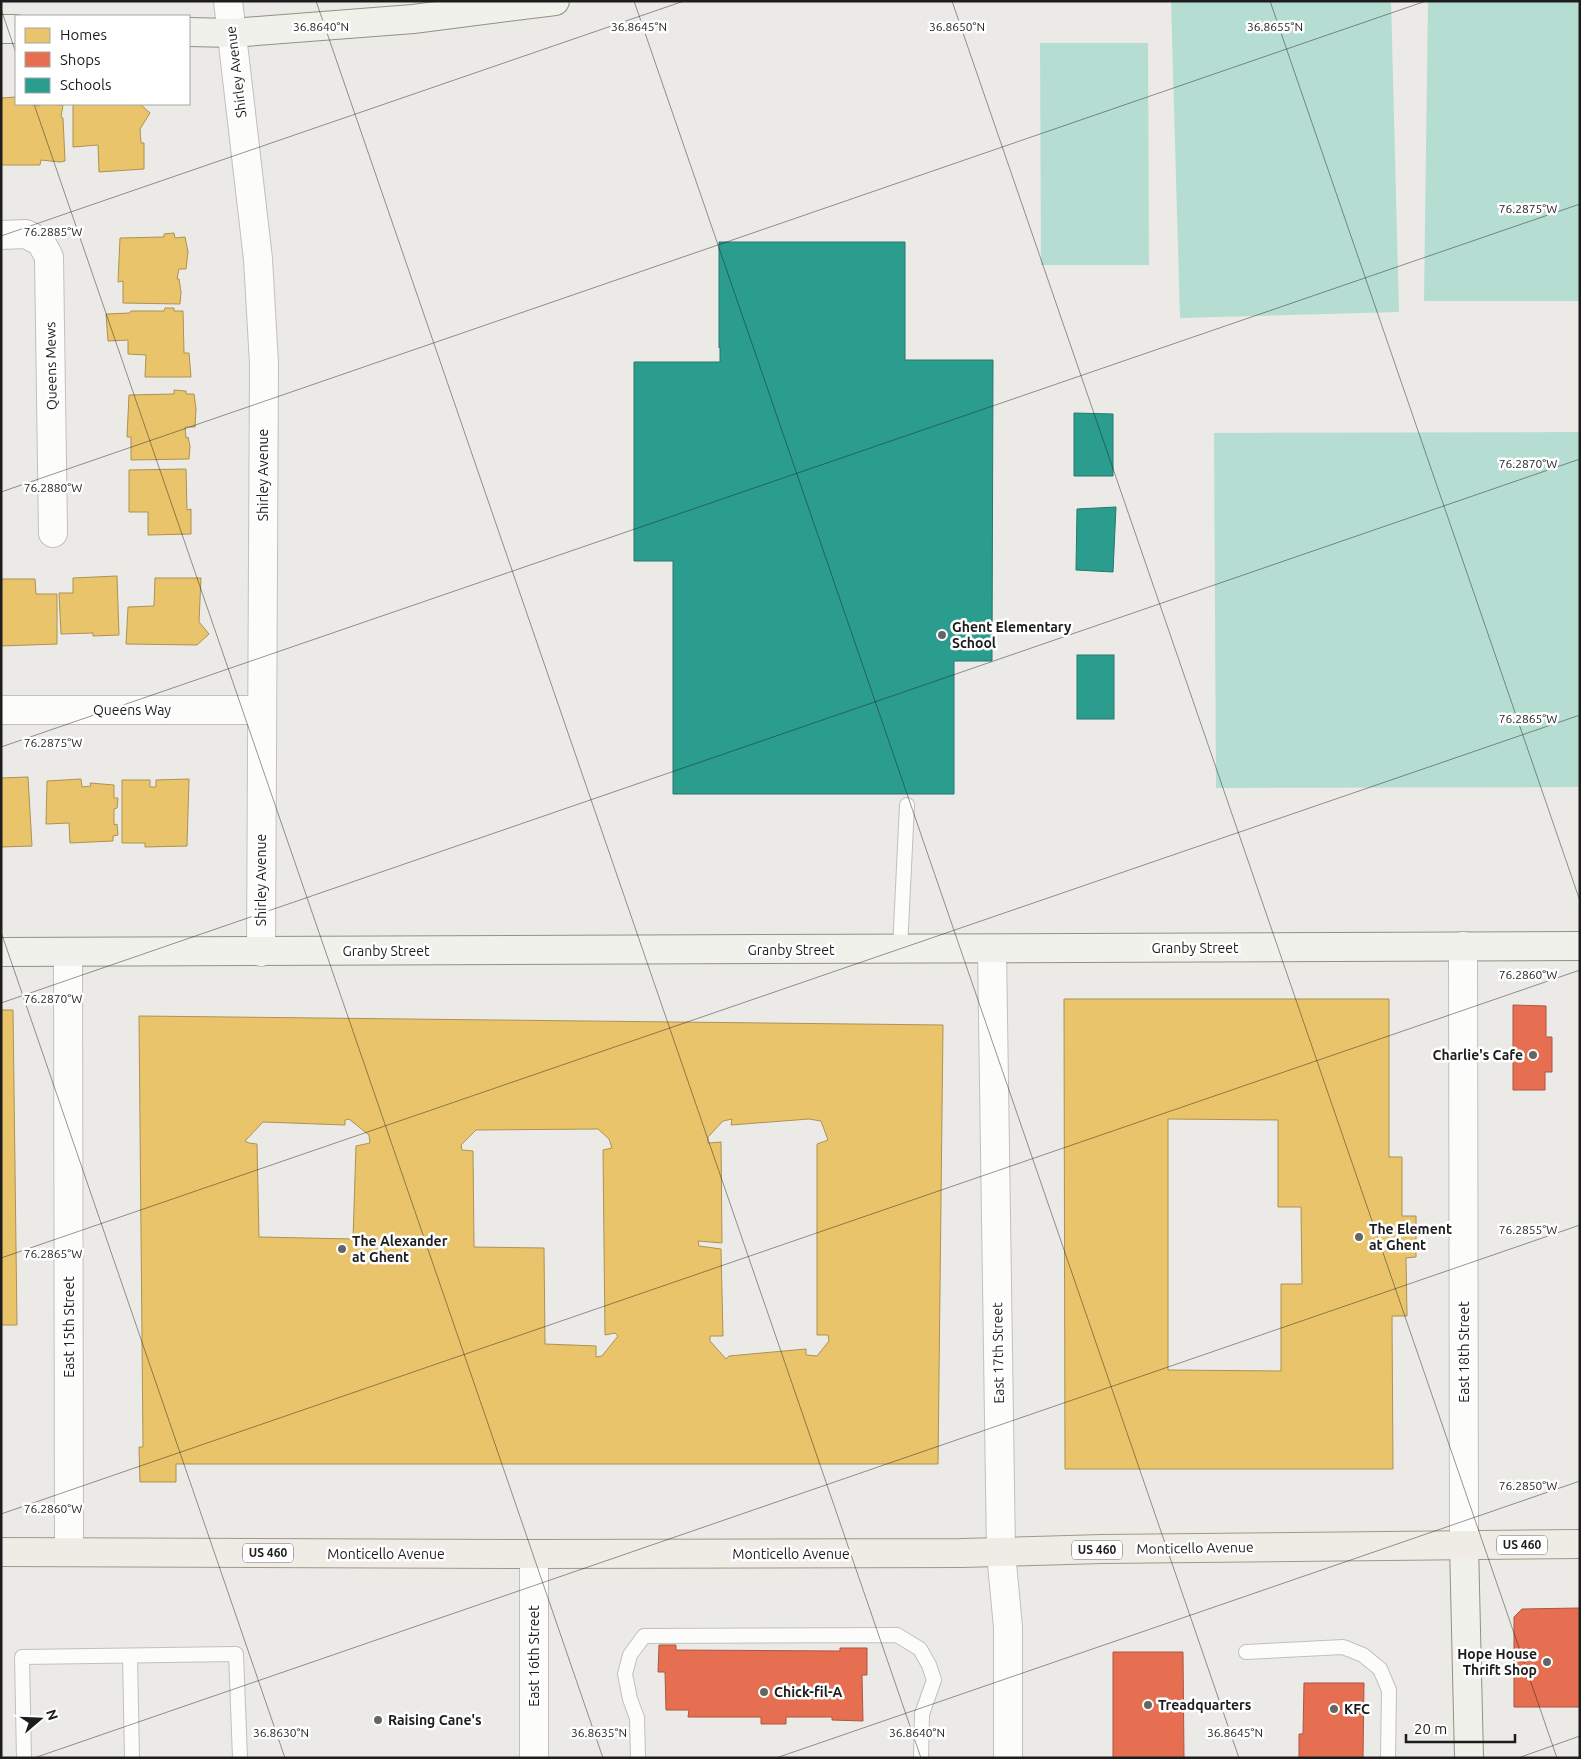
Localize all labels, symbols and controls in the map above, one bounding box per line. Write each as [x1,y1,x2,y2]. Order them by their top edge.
legend [15,15,190,105]
text: 36.8640°N [293,20,349,33]
text: 36.8645°N [611,20,667,33]
text: 36.8650°N [929,20,985,33]
text: 36.8655°N [1247,20,1303,33]
street label: Shirley Avenue [222,25,250,119]
text: Homes [60,26,107,43]
text: Shops [60,51,101,68]
text: Schools [60,76,111,93]
text: 76.2875°W [1499,202,1557,215]
text: 76.2885°W [24,225,82,238]
street label: Queens Mews [42,322,60,410]
street label: Shirley Avenue [255,429,271,521]
text: 76.2870°W [1499,457,1557,470]
text: 76.2880°W [24,481,82,494]
place label: Ghent Elementary School [952,619,1072,651]
marker: Ghent Elementary School [936,629,948,641]
street label: Queens Way [93,702,171,718]
text: 76.2865°W [1499,712,1557,725]
text: 76.2875°W [24,736,82,749]
street label: Shirley Avenue [253,834,269,926]
street label: Granby Street [1152,940,1239,956]
street label: Granby Street [748,942,835,958]
street label: Granby Street [343,943,430,959]
text: 76.2860°W [1499,968,1557,981]
text: 76.2870°W [24,992,82,1005]
place label: Charlie's Cafe [1433,1047,1523,1063]
marker: Charlie's Cafe [1527,1049,1539,1061]
place label: The Element at Ghent [1369,1221,1452,1253]
text: 76.2855°W [1499,1223,1557,1236]
marker: The Element at Ghent [1353,1231,1365,1243]
place label: The Alexander at Ghent [352,1233,448,1265]
marker: The Alexander at Ghent [336,1243,348,1255]
text: 76.2865°W [24,1247,82,1260]
street label: East 15th Street [61,1276,77,1378]
street label: East 18th Street [1456,1301,1472,1403]
street label: East 17th Street [989,1302,1007,1404]
text: 76.2850°W [1499,1479,1557,1492]
text: 76.2860°W [24,1502,82,1515]
road number: US 460 [1497,1536,1547,1554]
street label: Monticello Avenue [1136,1539,1254,1557]
road number: US 460 [1072,1540,1122,1560]
road number: US 460 [243,1544,293,1562]
street label: Monticello Avenue [327,1546,445,1562]
street label: Monticello Avenue [732,1546,850,1562]
street label: East 16th Street [526,1605,542,1707]
place label: Hope House Thrift Shop [1457,1646,1537,1678]
marker: Hope House Thrift Shop [1541,1656,1553,1668]
place label: Chick-fil-A [774,1684,842,1700]
marker: Chick-fil-A [758,1686,770,1698]
north arrow [15,1694,65,1744]
place label: Treadquarters [1158,1697,1252,1713]
marker: Treadquarters [1142,1699,1154,1711]
place label: KFC [1344,1701,1370,1717]
marker: KFC [1328,1703,1340,1715]
text: N [43,1707,62,1722]
place label: Raising Cane's [388,1712,482,1728]
scale bar [1406,1712,1515,1744]
marker: Raising Cane's [372,1714,384,1726]
text: 20 m [1414,1720,1447,1737]
text: 36.8630°N [253,1726,309,1739]
text: 36.8635°N [571,1726,627,1739]
text: 36.8640°N [889,1726,945,1739]
text: 36.8645°N [1207,1726,1263,1739]

